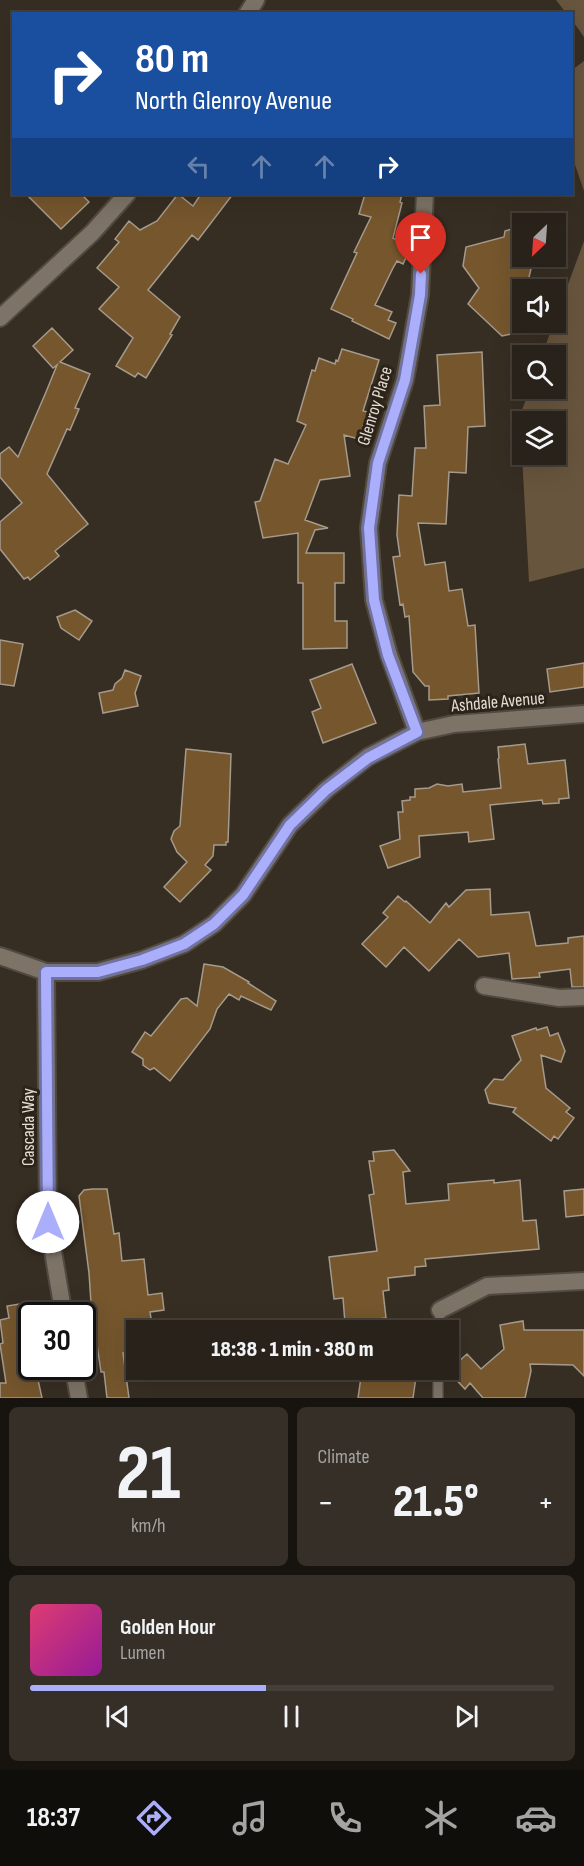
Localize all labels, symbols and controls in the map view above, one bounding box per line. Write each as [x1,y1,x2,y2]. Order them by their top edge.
text: 80 m [135,34,209,85]
icon: right [36,36,114,114]
text: North Glenroy Avenue [135,85,332,117]
icon: left [182,150,215,183]
icon: ahead [245,150,278,183]
icon: ahead [308,150,341,183]
icon: right [371,150,404,183]
pin [395,212,446,274]
north arrow [512,213,566,267]
map controls [512,213,566,465]
icon: arrive [404,221,437,254]
button: sound [512,279,566,333]
button: search [512,345,566,399]
street label: Glenroy Place [353,364,397,448]
button: layers [512,411,566,465]
street label: Ashdale Avenue [449,687,546,717]
street label: Cascada Way [18,1088,39,1166]
position arrow [16,1190,80,1254]
speed limit sign: 30 [18,1302,96,1380]
text: 18:38 · 1 min · 380 m [211,1336,374,1363]
text: 21 [116,1428,181,1521]
text: Climate [318,1445,370,1469]
text: 21.5° [393,1475,479,1530]
text: − [318,1483,334,1523]
text: + [538,1483,554,1523]
text: km/h [131,1514,166,1538]
text: Golden Hour [120,1614,216,1641]
text: Lumen [120,1641,165,1665]
icon: previous [101,1700,134,1733]
icon: pause [275,1700,308,1733]
icon: next [450,1700,483,1733]
icon: directions [133,1797,175,1839]
icon: music [229,1797,271,1839]
icon: phone [324,1797,366,1839]
icon: climate [420,1797,462,1839]
icon: car [515,1797,557,1839]
text: 18:37 [27,1802,80,1834]

